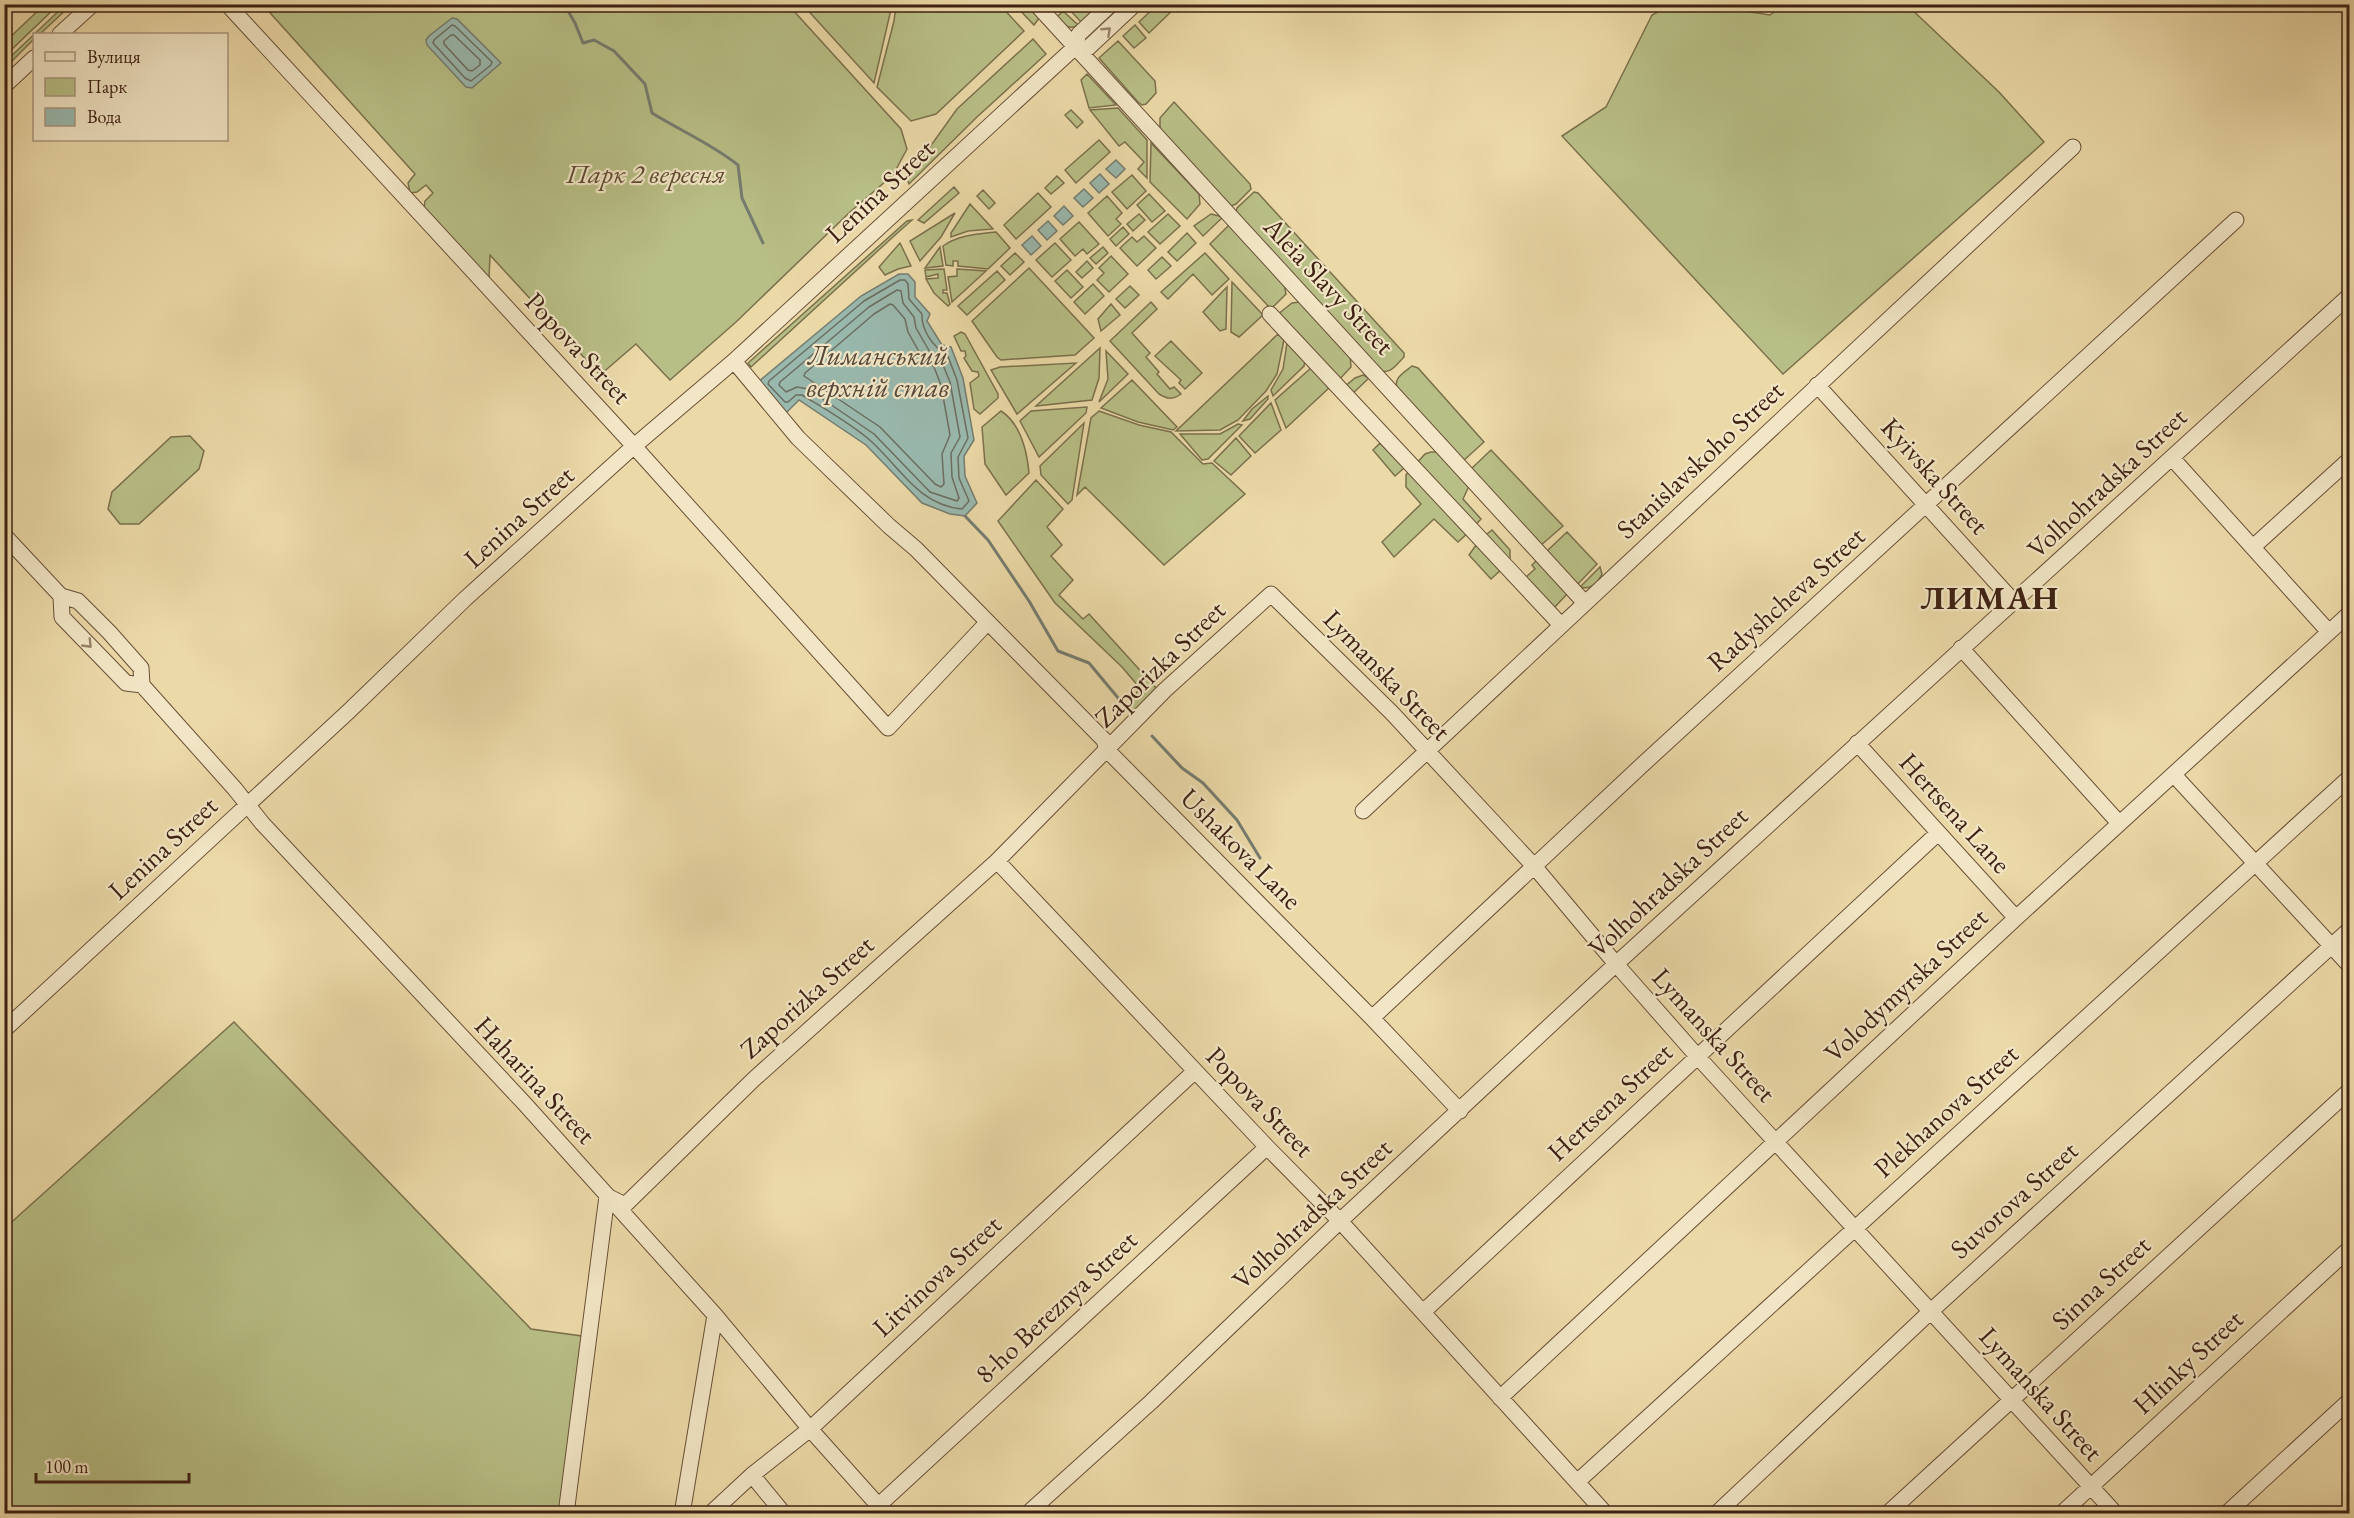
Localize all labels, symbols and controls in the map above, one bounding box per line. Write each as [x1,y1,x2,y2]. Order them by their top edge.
one-way arrow [1100,27,1110,38]
legend [33,33,228,141]
text: Вулиця [87,45,140,68]
text: Парк [87,75,127,98]
text: Вода [87,105,122,128]
street label: Lenina Street [818,131,942,250]
park label: Парк 2 вересня [565,156,726,191]
street label: Aleia Slavy Street [1256,209,1403,362]
street label: Popova Street [518,284,640,411]
water label: Лиманський верхній став [806,337,950,405]
street label: Stanislavskoho Street [1609,373,1791,546]
street label: Volhohradska Street [2019,399,2194,566]
street label: Kyivska Street [1874,410,1997,542]
street label: Lenina Street [456,457,582,575]
street label: Radyshcheva Street [1699,518,1872,679]
district label: ЛИМАН [1920,576,2060,619]
street label: Zaporizka Street [1087,592,1233,735]
street label: Lymanska Street [1316,602,1459,748]
one-way arrow [81,637,92,648]
street label: Hertsena Lane [1892,745,2019,880]
street label: Ushakova Lane [1173,780,1310,917]
street label: Lenina Street [101,788,225,907]
street label: Volhohradska Street [1580,798,1755,965]
street label: Volodymyrska Street [1816,899,1995,1070]
street label: Zaporizka Street [732,927,881,1066]
street label: Lymanska Street [1645,960,1784,1110]
street label: Haharina Street [467,1008,604,1151]
street label: Hertsena Street [1540,1034,1680,1169]
street label: Plekhanova Street [1866,1036,2026,1185]
street label: Popova Street [1199,1039,1322,1165]
street label: Volhohradska Street [1224,1130,1399,1297]
street label: Suvorova Street [1942,1133,2085,1266]
street label: Litvinova Street [865,1207,1009,1344]
street label: 8-ho Bereznya Street [967,1222,1144,1391]
street label: Sinna Street [2044,1227,2158,1337]
street label: Hlinky Street [2125,1301,2251,1422]
street label: Lymanska Street [1972,1319,2111,1469]
scale bar [36,1446,189,1484]
text: 100 m [45,1455,89,1478]

